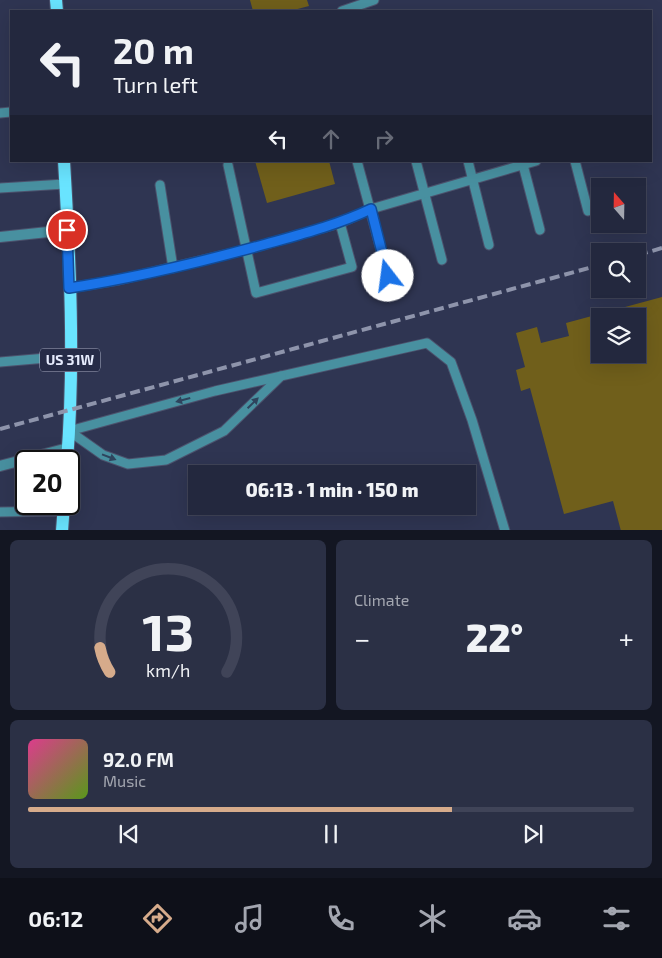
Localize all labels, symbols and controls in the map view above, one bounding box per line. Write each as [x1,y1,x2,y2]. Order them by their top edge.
text: 20 m [113,29,194,71]
icon: left [30,30,95,95]
text: Turn left [113,71,198,97]
icon: left [264,125,292,153]
icon: ahead [317,125,345,153]
icon: right [370,125,398,153]
north arrow [591,178,646,232]
map controls [591,178,646,363]
pin [46,209,88,251]
icon: arrive [53,216,81,244]
button: search [591,243,646,298]
position arrow [361,249,413,301]
button: layers [591,308,646,363]
road number: US 31W [40,348,100,372]
one-way arrow [175,396,190,404]
one-way arrow [246,397,258,409]
speed limit sign: 20 [15,450,80,515]
one-way arrow [102,454,117,461]
text: 06:13 · 1 min · 150 m [245,478,419,501]
text: Climate [354,590,409,609]
text: 13 [142,599,194,661]
text: 22° [466,614,523,660]
text: − [354,621,370,655]
text: + [619,621,634,655]
text: km/h [146,659,190,681]
text: 92.0 FM [103,748,174,771]
text: Music [103,771,146,790]
icon: previous [115,820,143,848]
icon: pause [317,820,345,848]
icon: next [519,820,547,848]
icon: directions [140,901,175,936]
icon: music [232,901,267,936]
icon: phone [323,901,358,936]
icon: climate [415,901,450,936]
icon: car [507,901,542,936]
icon: filters [599,901,634,936]
text: 06:12 [28,905,83,931]

